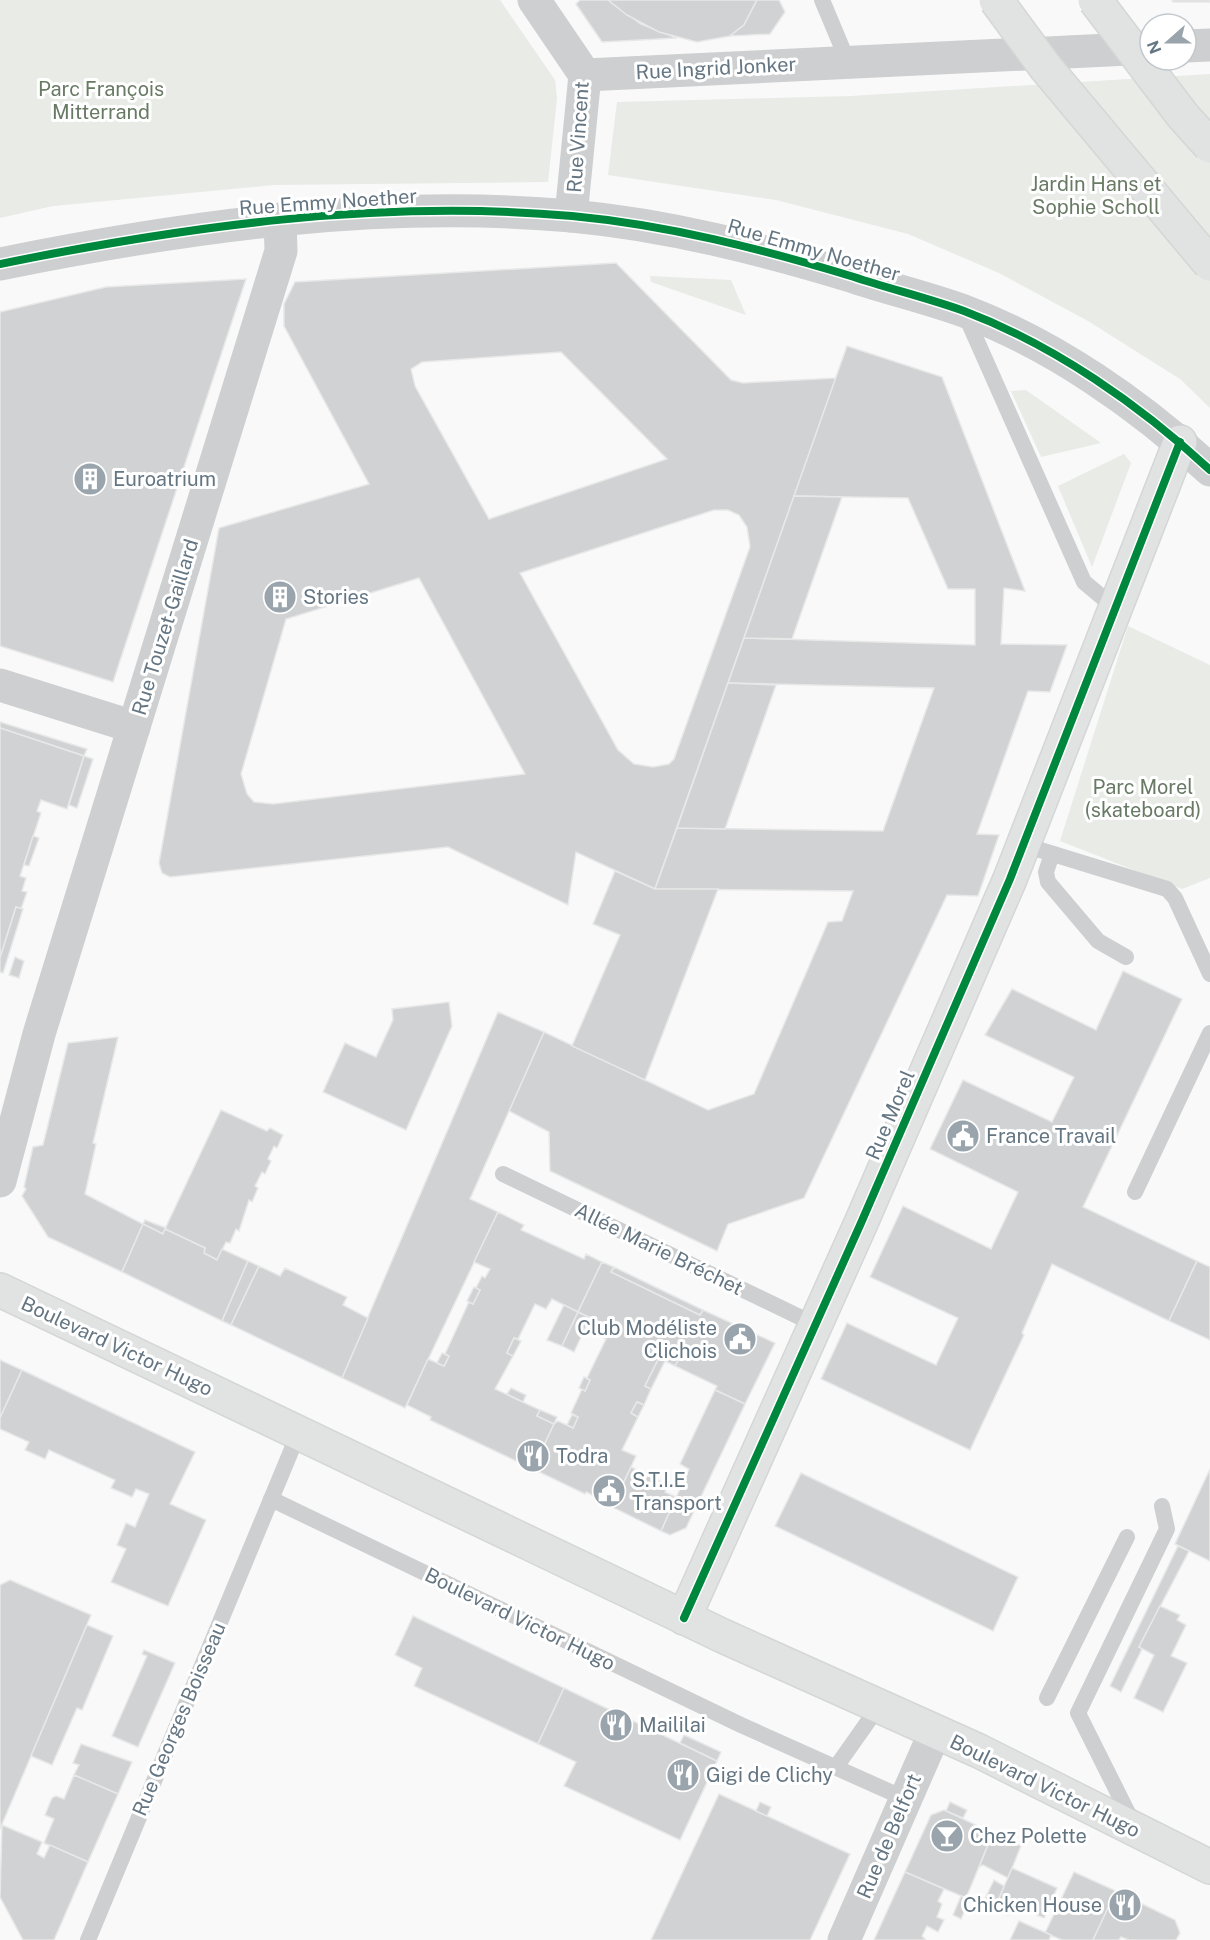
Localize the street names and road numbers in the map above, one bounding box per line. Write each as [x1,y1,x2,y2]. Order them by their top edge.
street label: Rue Ingrid Jonker [635,52,797,84]
street label: Rue Vincent [562,80,594,194]
street label: Rue Emmy Noether [238,184,418,220]
street label: Rue Emmy Noether [725,214,903,286]
street label: Rue Touzet-Gaillard [127,536,203,718]
street label: Rue Morel [860,1067,920,1163]
street label: Allée Marie Bréchet [571,1198,747,1300]
street label: Boulevard Victor Hugo [17,1291,217,1401]
street label: Boulevard Victor Hugo [421,1562,619,1676]
street label: Rue Georges Boisseau [127,1619,231,1819]
street label: Boulevard Victor Hugo [946,1729,1144,1843]
street label: Rue de Belfort [852,1770,926,1902]

